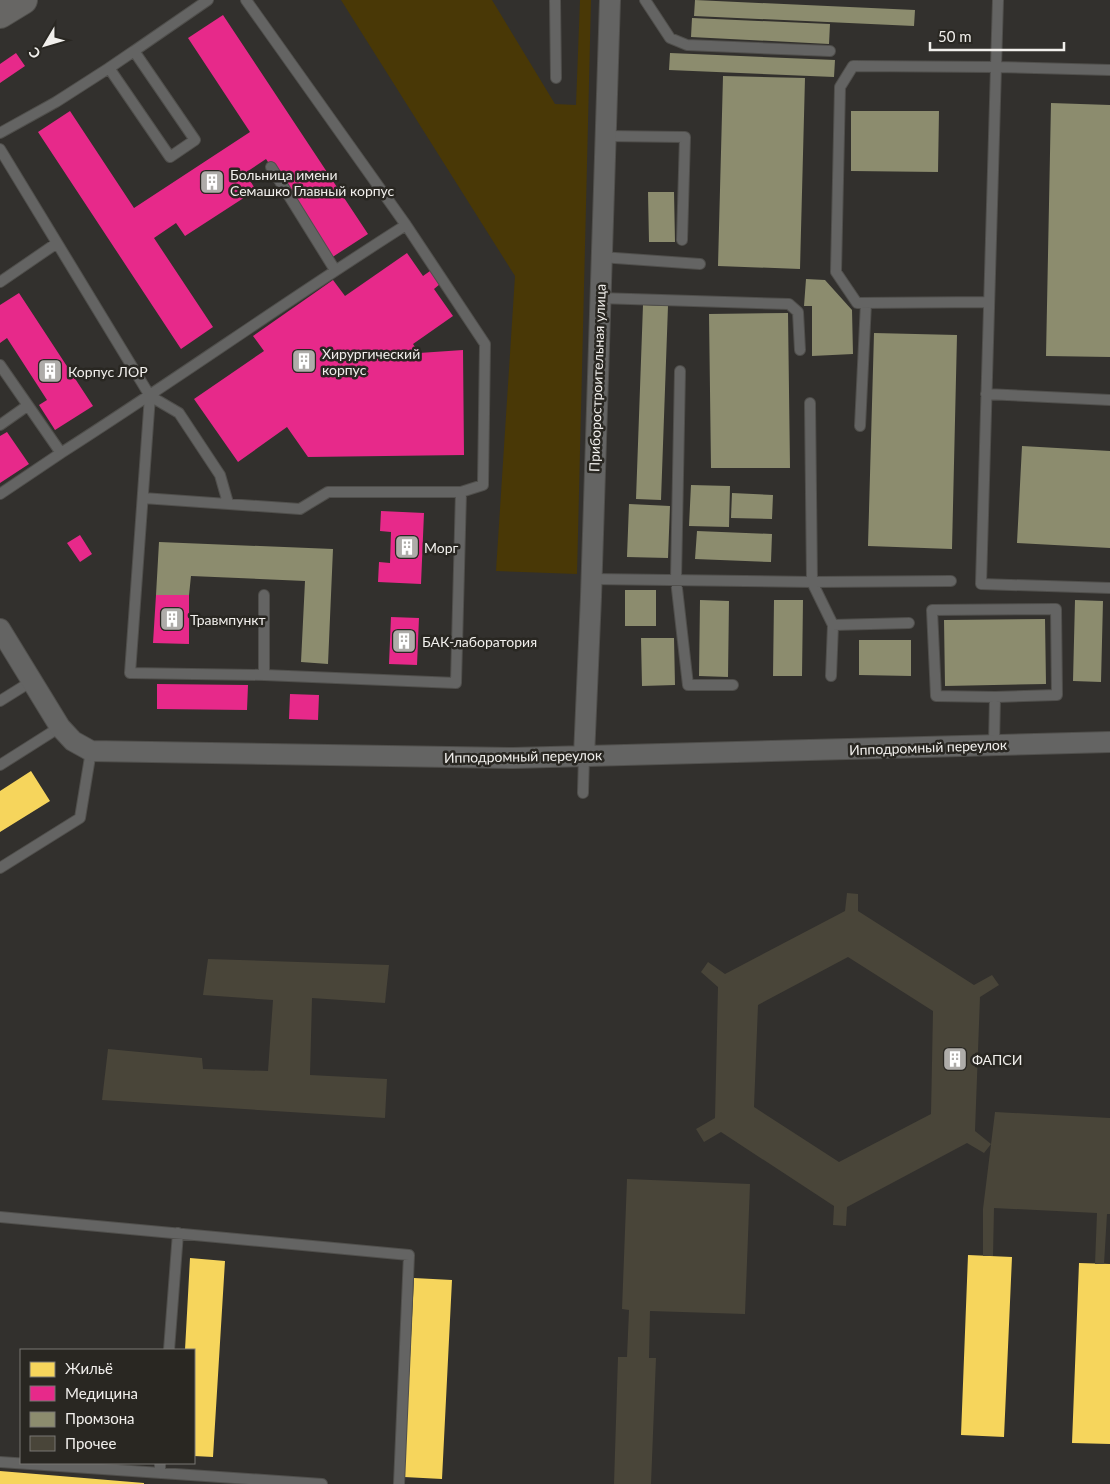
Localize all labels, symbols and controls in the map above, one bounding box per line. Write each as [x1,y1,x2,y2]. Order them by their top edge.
north arrow [20,20,70,70]
scale bar [930,20,1064,52]
text: 50 m [938,27,972,45]
text: С [24,44,44,62]
place label: Больница имени Семашко Главный корпус [230,166,395,199]
building icon: Больница имени Семашко Главный корпус [199,169,225,195]
street label: Приборостроительная улица [585,284,609,472]
place label: Хирургический корпус [322,345,420,378]
building icon: Хирургический корпус [291,348,317,374]
building icon: Корпус ЛОР [37,358,63,384]
place label: Корпус ЛОР [68,363,148,380]
building icon: Морг [394,534,420,560]
place label: Морг [424,539,459,556]
building icon: Травмпункт [159,606,185,632]
place label: Травмпункт [190,611,266,628]
building icon: БАК-лаборатория [391,628,417,654]
place label: БАК-лаборатория [422,633,537,650]
street label: Ипподромный переулок [849,736,1008,758]
street label: Ипподромный переулок [444,746,603,766]
building icon: ФАПСИ [942,1046,968,1072]
place label: ФАПСИ [972,1051,1022,1068]
legend [20,1349,195,1464]
text: Жильё [65,1359,113,1377]
text: Медицина [65,1384,138,1402]
text: Промзона [65,1409,135,1427]
text: Прочее [65,1434,116,1452]

